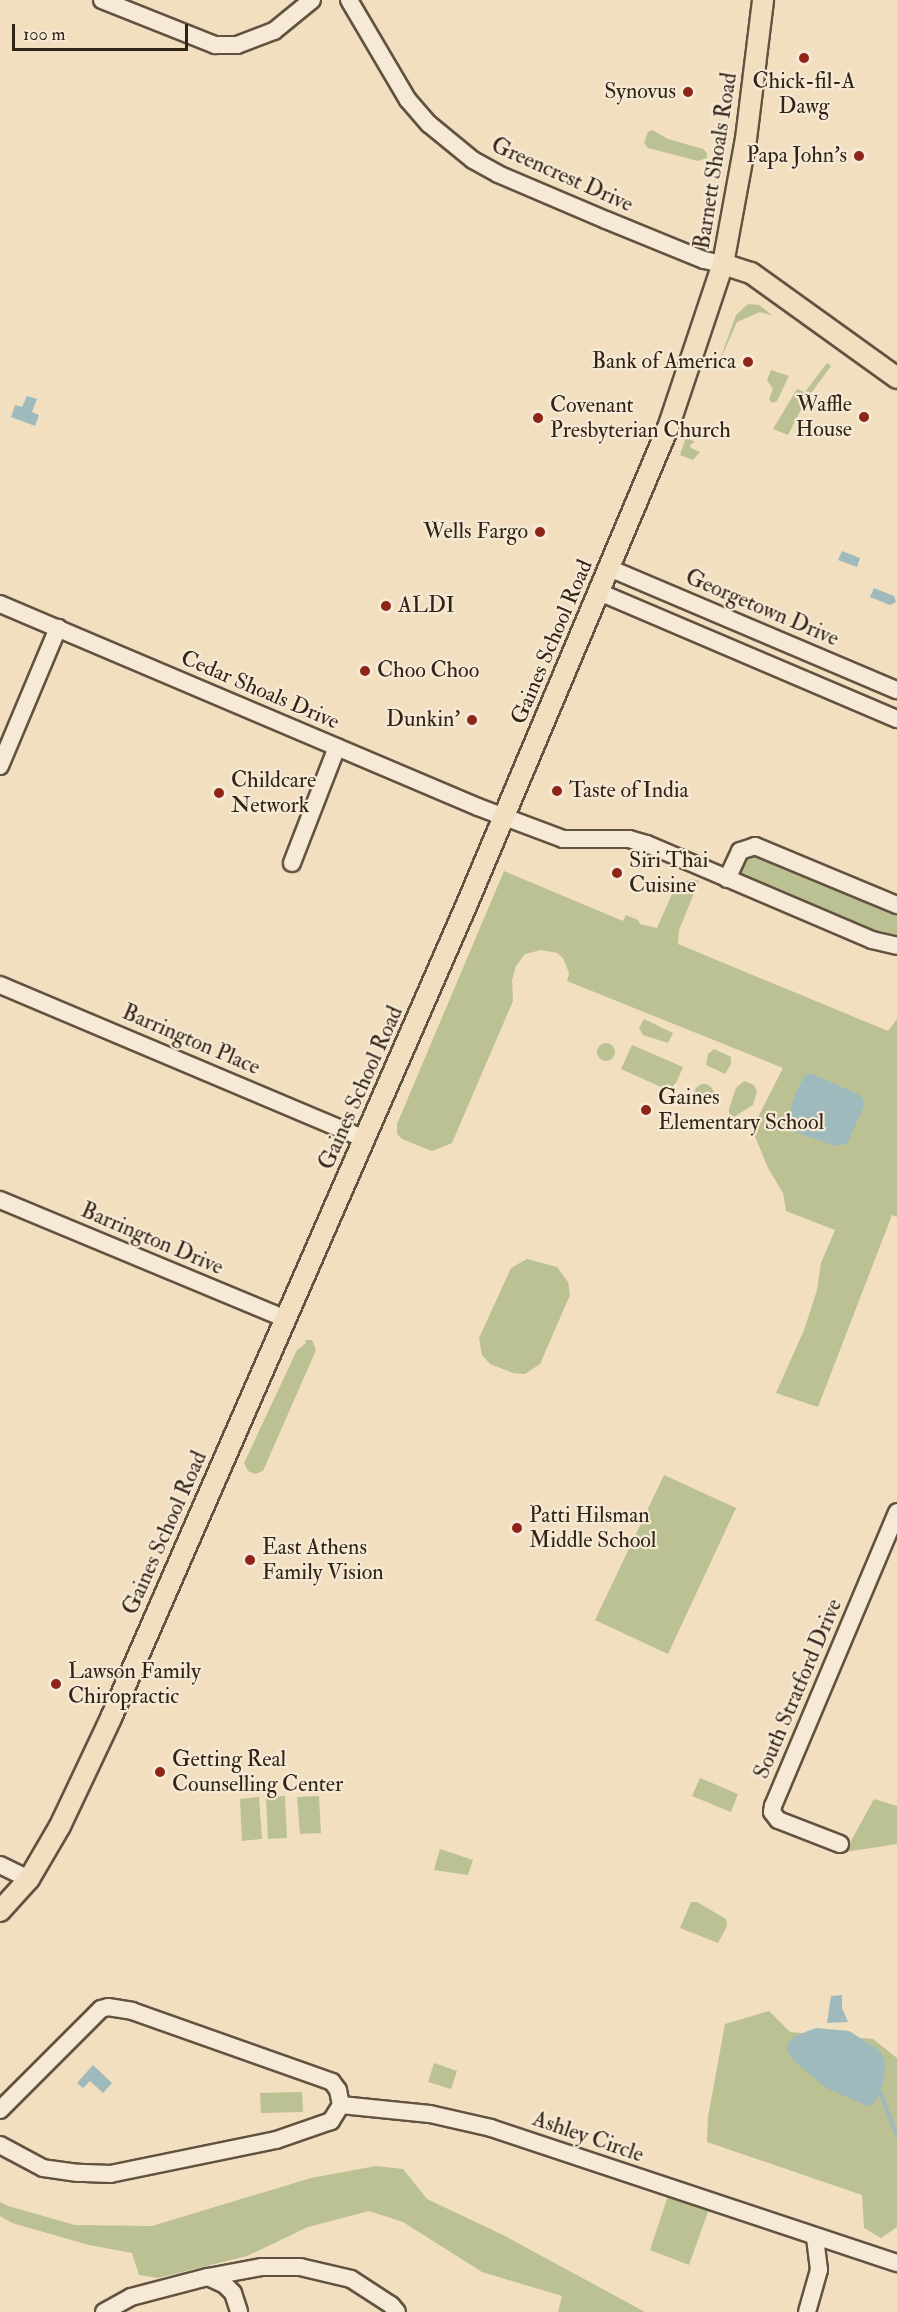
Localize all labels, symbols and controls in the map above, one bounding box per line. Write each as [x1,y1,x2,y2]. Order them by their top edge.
scale bar [15,12,190,50]
text: 100 m [23,23,66,46]
marker: Chick-fil-A Dawg [797,51,811,65]
place label: Chick-fil-A Dawg [752,68,856,119]
street label: Barnett Shoals Road [689,71,743,251]
place label: Synovus [604,79,676,105]
marker: Synovus [681,85,695,99]
street label: Greencrest Drive [487,132,637,218]
place label: Papa John's [746,143,847,169]
marker: Papa John's [852,149,866,163]
place label: Bank of America [592,349,736,375]
marker: Bank of America [741,355,755,369]
place label: Waffle House [796,391,852,442]
place label: Covenant Presbyterian Church [550,392,731,444]
marker: Waffle House [857,410,871,424]
marker: Covenant Presbyterian Church [531,411,545,425]
place label: Wells Fargo [423,519,528,545]
marker: Wells Fargo [533,525,547,539]
street label: Gaines School Road [505,556,599,728]
street label: Georgetown Drive [681,564,843,652]
place label: ALDI [398,593,455,619]
marker: ALDI [379,599,393,613]
street label: Cedar Shoals Drive [177,645,343,735]
place label: Choo Choo [377,658,479,684]
marker: Choo Choo [358,664,372,678]
place label: Dunkin' [386,707,460,733]
marker: Dunkin' [465,713,479,727]
place label: Childcare Network [231,767,316,818]
place label: Taste of India [569,778,689,804]
marker: Taste of India [550,784,564,798]
marker: Childcare Network [212,786,226,800]
place label: Siri Thai Cuisine [629,847,708,898]
marker: Siri Thai Cuisine [610,866,624,880]
street label: Barrington Place [118,999,264,1081]
street label: Gaines School Road [313,1002,409,1174]
place label: Gaines Elementary School [658,1084,824,1136]
marker: Gaines Elementary School [639,1103,653,1117]
street label: Barrington Drive [77,1197,227,1281]
street label: Gaines School Road [117,1447,213,1619]
place label: Patti Hilsman Middle School [529,1502,656,1554]
marker: Patti Hilsman Middle School [510,1521,524,1535]
place label: East Athens Family Vision [262,1534,384,1586]
marker: East Athens Family Vision [243,1553,257,1567]
street label: South Stratford Drive [748,1595,848,1783]
place label: Lawson Family Chiropractic [68,1658,201,1710]
marker: Lawson Family Chiropractic [49,1677,63,1691]
place label: Getting Real Counselling Center [172,1746,343,1798]
marker: Getting Real Counselling Center [153,1765,167,1779]
street label: Ashley Circle [529,2106,647,2168]

